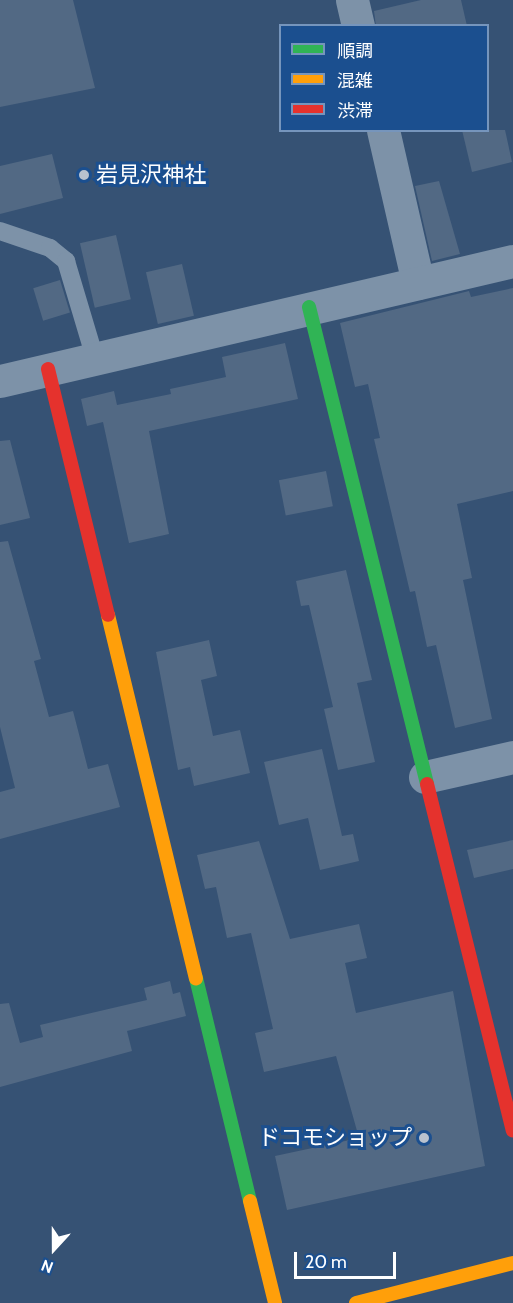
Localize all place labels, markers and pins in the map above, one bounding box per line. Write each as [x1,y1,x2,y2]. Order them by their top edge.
place label: 岩見沢神社 [96,162,206,188]
marker: 岩見沢神社 [77,168,91,182]
place label: ドコモショップ [258,1125,412,1151]
marker: ドコモショップ [417,1131,431,1145]

